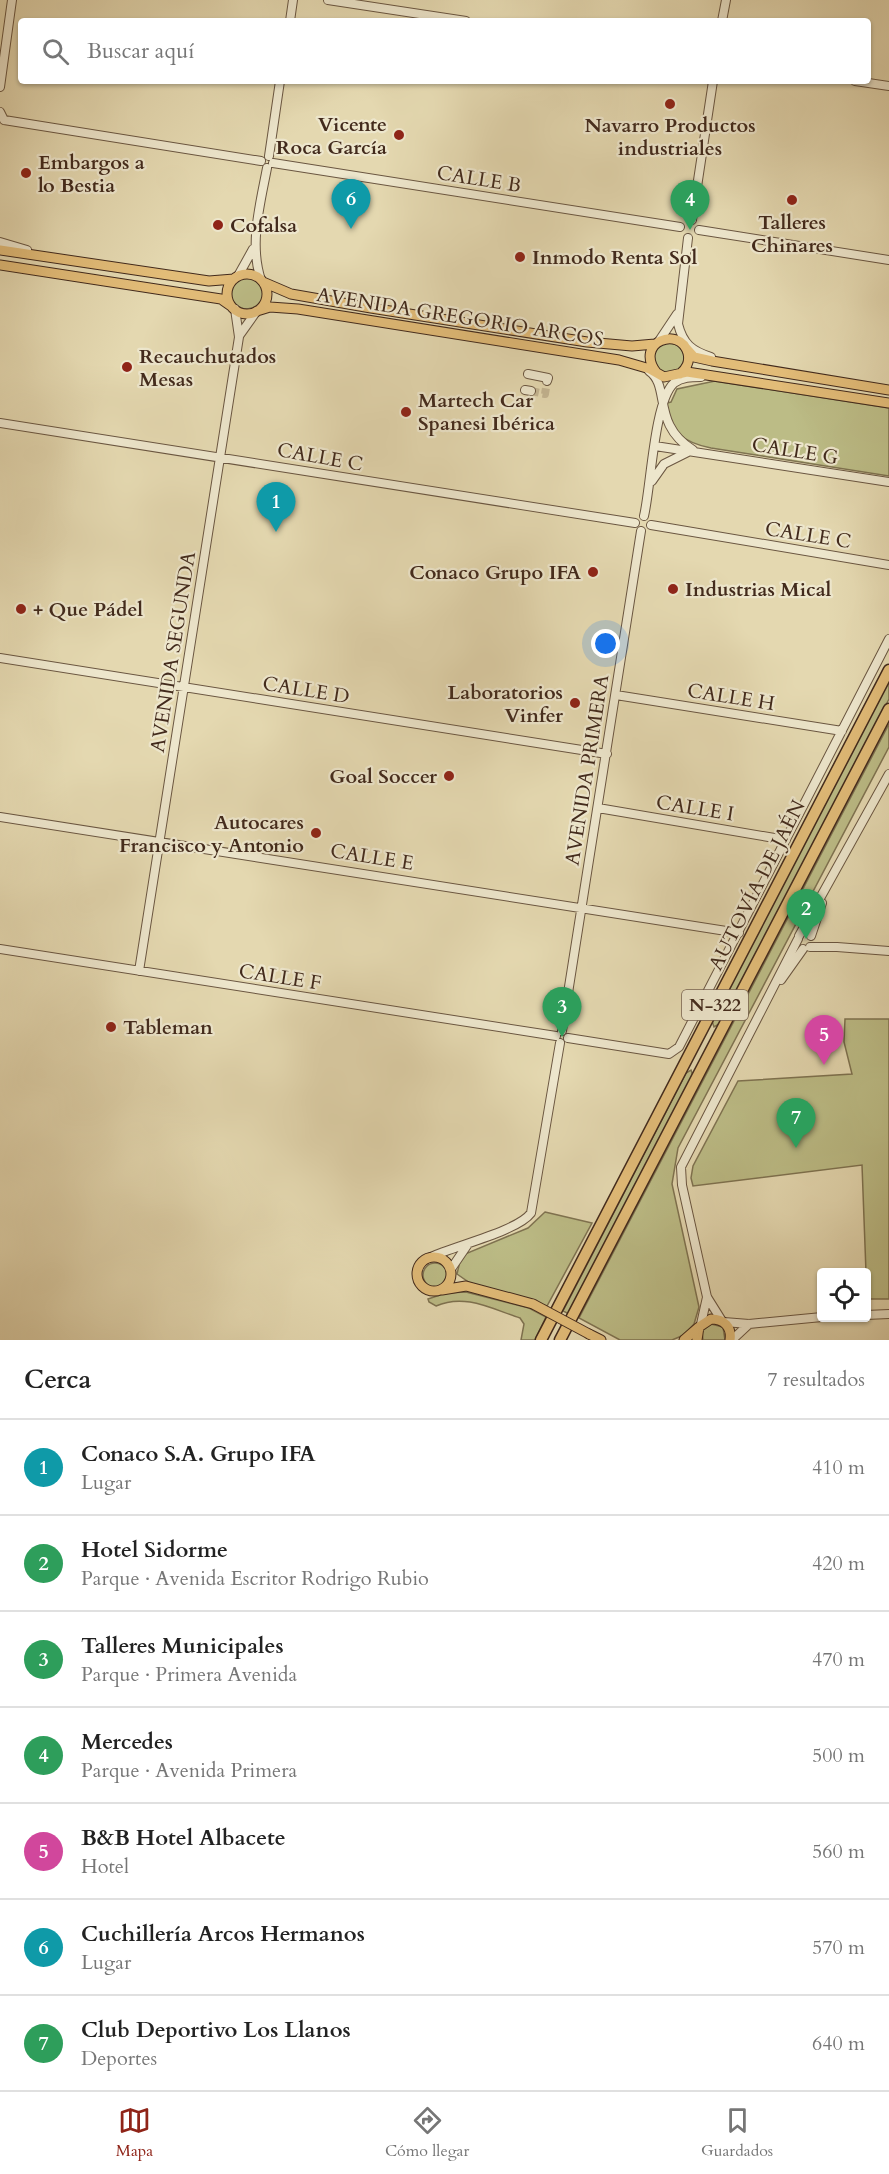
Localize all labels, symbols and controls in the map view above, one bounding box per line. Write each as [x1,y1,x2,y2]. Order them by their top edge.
search box [18,18,871,84]
icon: search [39,35,72,68]
text: Buscar aquí [87,36,194,66]
marker: Navarro Productos industriales [663,97,677,111]
place label: Vicente Roca García [276,111,387,161]
place label: Navarro Productos industriales [584,112,756,162]
marker: Vicente Roca García [392,128,406,142]
place label: Embargos a lo Bestia [38,149,145,199]
street label: CALLE B [435,159,523,199]
marker: Embargos a lo Bestia [19,166,33,180]
pin: 6 [332,180,370,229]
pin: 4 [670,180,710,230]
marker: Talleres Chinares [785,193,799,207]
place label: Talleres Chinares [751,209,833,259]
place label: Cofalsa [230,212,297,239]
marker: Cofalsa [211,218,225,232]
place label: Inmodo Renta Sol [532,244,697,271]
marker: Inmodo Renta Sol [513,250,527,264]
street label: AVENIDA GREGORIO ARCOS [315,281,605,353]
place label: Recauchutados Mesas [139,343,276,393]
marker: Recauchutados Mesas [120,360,134,374]
place label: Martech Car Spanesi Ibérica [418,387,555,437]
marker: Martech Car Spanesi Ibérica [399,405,413,419]
street label: CALLE G [750,431,840,471]
street label: CALLE C [275,436,365,478]
pin: 1 [256,482,296,532]
street label: CALLE C [763,515,853,555]
street label: AVENIDA SEGUNDA [144,549,202,754]
place label: Conaco Grupo IFA [409,559,581,586]
marker: Conaco Grupo IFA [586,565,600,579]
place label: Industrias Mical [685,576,832,603]
marker: Industrias Mical [666,582,680,596]
place label: + Que Pádel [33,596,143,623]
marker: + Que Pádel [14,602,28,616]
your location [591,629,620,658]
street label: CALLE D [261,670,351,710]
street label: AVENIDA PRIMERA [559,672,616,867]
street label: CALLE H [685,677,777,717]
place label: Laboratorios Vinfer [448,679,564,729]
marker: Laboratorios Vinfer [568,696,582,710]
place label: Goal Soccer [329,763,438,790]
marker: Goal Soccer [442,769,456,783]
street label: CALLE I [654,789,736,827]
street label: AUTOVÍA DE JAÉN [702,795,812,975]
place label: Autocares Francisco y Antonio [119,809,304,859]
marker: Autocares Francisco y Antonio [309,826,323,840]
street label: CALLE E [329,837,415,877]
pin: 2 [786,890,826,939]
street label: CALLE F [237,957,323,997]
pin: 3 [542,988,582,1037]
road number: N-322 [682,990,748,1020]
place label: Tableman [123,1014,213,1041]
pin: 5 [804,1016,844,1065]
marker: Tableman [104,1020,118,1034]
pin: 7 [776,1098,816,1148]
map controls [817,1268,871,1322]
button: locate [817,1268,871,1322]
text: Cerca [24,1362,91,1397]
text: 7 resultados [767,1366,865,1393]
text: Conaco S.A. Grupo IFA [81,1439,316,1469]
text: 1 [38,1454,49,1481]
text: 410 m [812,1454,865,1481]
text: Lugar [81,1469,131,1496]
text: Hotel Sidorme [81,1535,228,1565]
text: 2 [38,1550,49,1577]
text: 420 m [812,1550,865,1577]
text: Parque · Avenida Escritor Rodrigo Rubio [81,1565,429,1592]
text: Talleres Municipales [81,1631,284,1661]
text: 3 [38,1646,49,1673]
text: 470 m [812,1646,865,1673]
text: Parque · Primera Avenida [81,1661,297,1688]
text: Mercedes [81,1727,173,1757]
text: 4 [38,1742,49,1769]
text: 500 m [812,1742,865,1769]
text: Parque · Avenida Primera [81,1757,297,1784]
text: B&B Hotel Albacete [81,1823,286,1853]
text: 5 [38,1838,49,1865]
text: 560 m [812,1838,865,1865]
text: Hotel [81,1853,129,1880]
text: Cuchillería Arcos Hermanos [81,1919,365,1949]
text: 6 [38,1934,49,1961]
text: 570 m [812,1934,865,1961]
text: Lugar [81,1949,131,1976]
text: Club Deportivo Los Llanos [81,2015,351,2045]
text: 7 [38,2030,49,2057]
text: 640 m [812,2030,865,2057]
text: Deportes [81,2045,157,2072]
tab: Mapa [116,2104,153,2162]
tab: Cómo llegar [385,2104,469,2162]
tab: Guardados [701,2104,773,2162]

